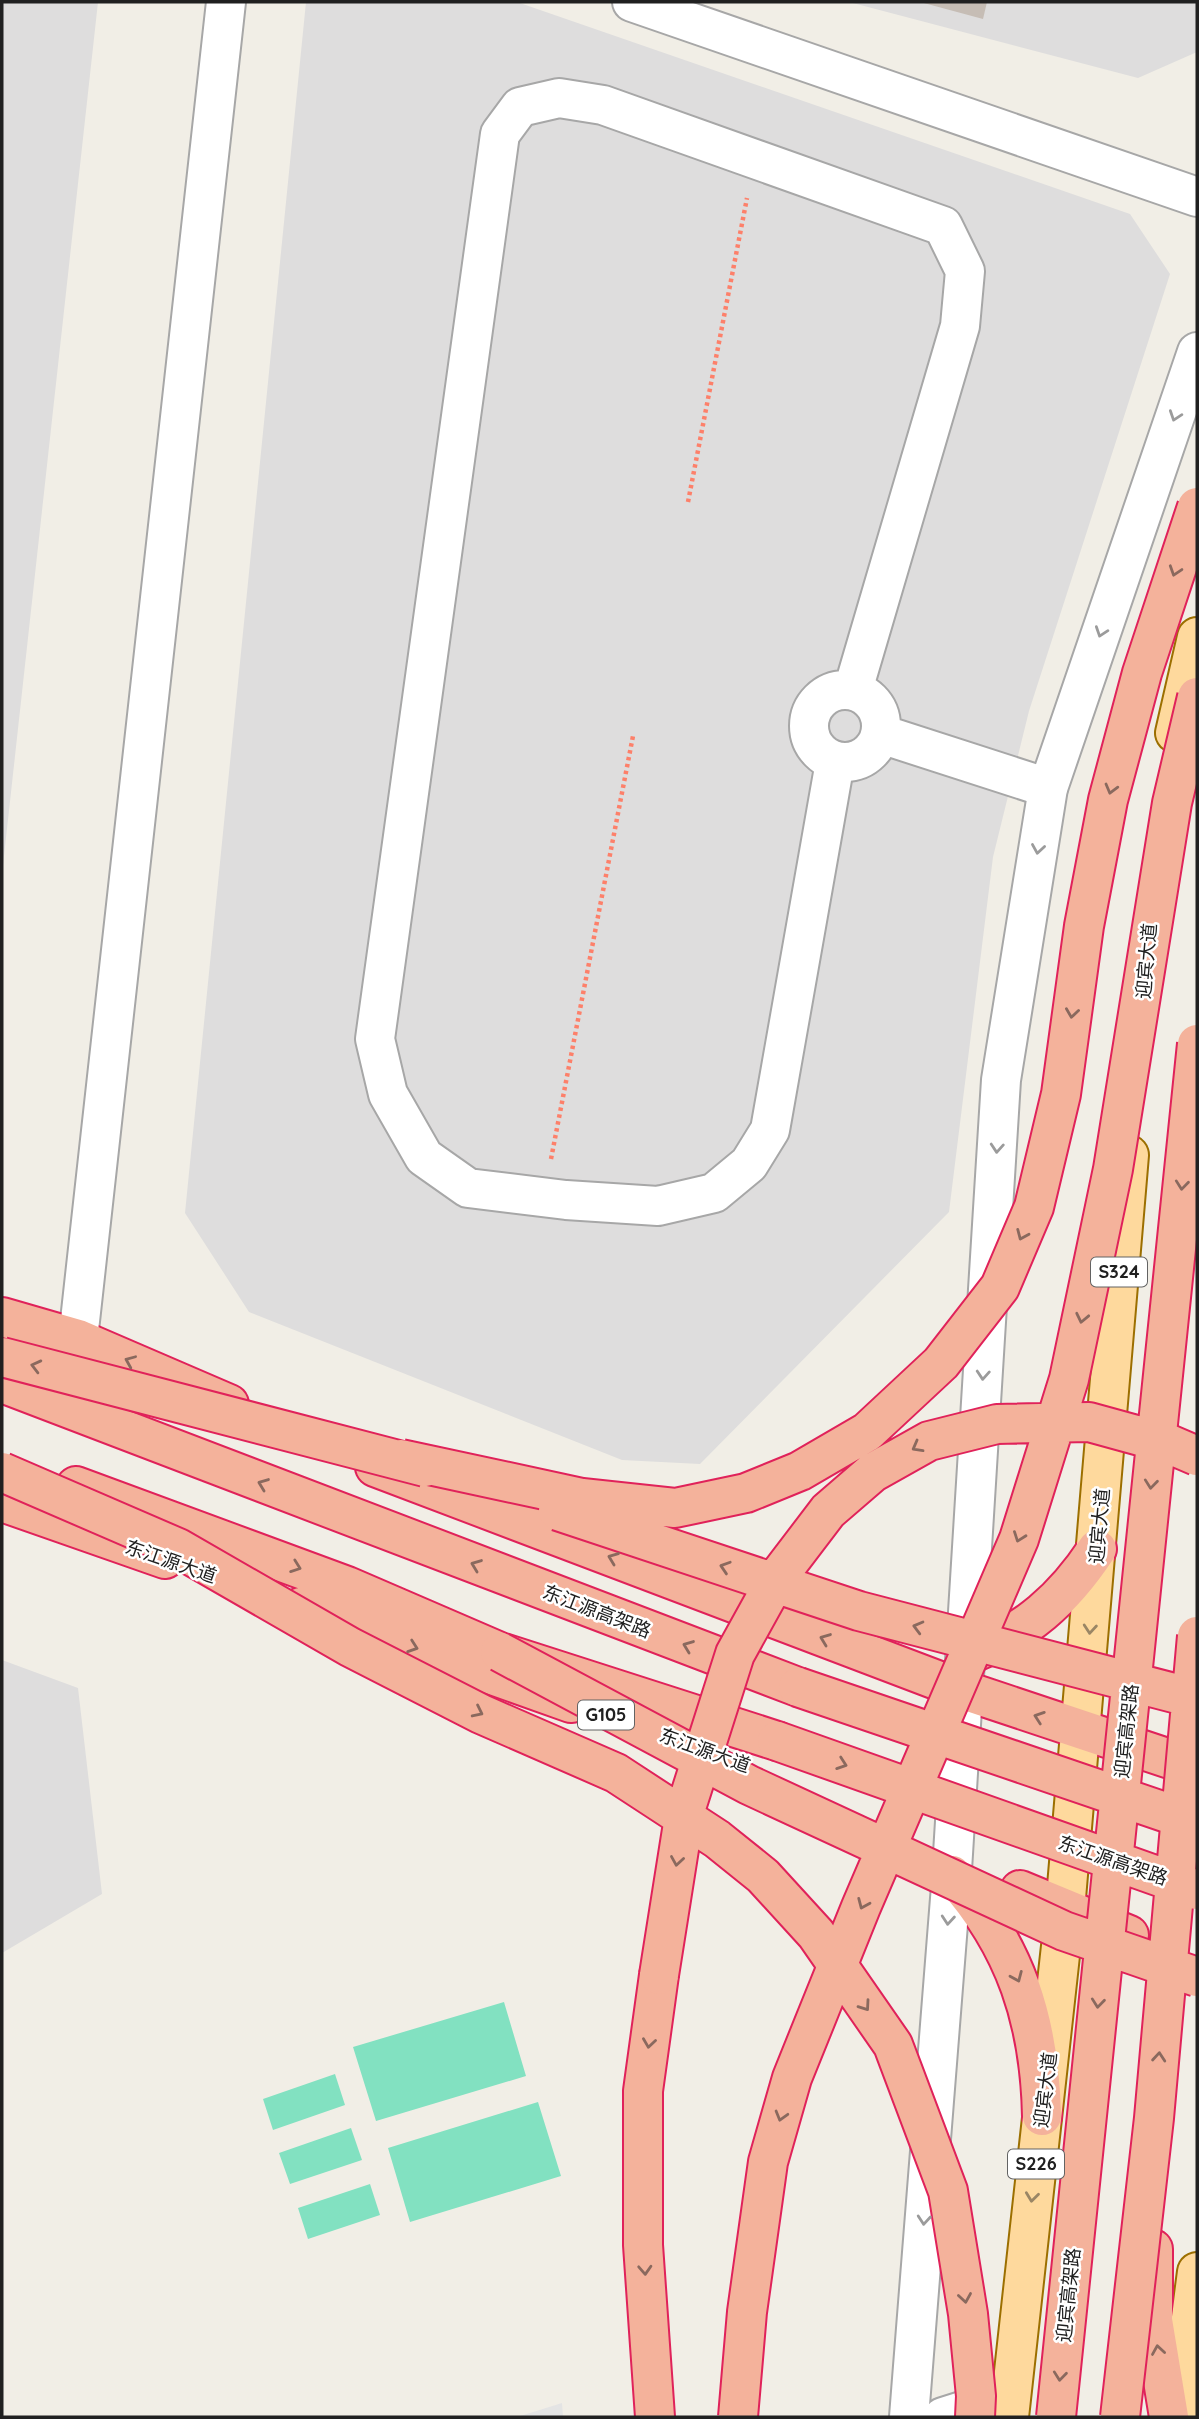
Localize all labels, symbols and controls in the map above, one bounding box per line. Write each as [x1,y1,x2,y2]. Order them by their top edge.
one-way arrow [1169,410,1183,422]
one-way arrow [1169,565,1184,577]
one-way arrow [1095,625,1109,637]
one-way arrow [1105,783,1119,795]
one-way arrow [1031,843,1046,855]
street label: 迎宾大道 [1131,922,1161,1000]
one-way arrow [1065,1008,1080,1019]
one-way arrow [989,1143,1004,1154]
one-way arrow [1174,1179,1189,1191]
one-way arrow [1017,1228,1031,1240]
road number: S324 [1091,1258,1147,1287]
one-way arrow [1075,1312,1090,1324]
one-way arrow [125,1356,137,1370]
one-way arrow [30,1360,42,1374]
one-way arrow [975,1370,990,1381]
one-way arrow [912,1439,925,1452]
one-way arrow [258,1478,270,1492]
one-way arrow [1144,1479,1159,1490]
street label: 迎宾大道 [1084,1487,1114,1565]
one-way arrow [1014,1530,1028,1542]
street label: 东江源大道 [122,1534,220,1588]
one-way arrow [607,1553,619,1567]
one-way arrow [289,1559,301,1573]
one-way arrow [470,1559,482,1573]
one-way arrow [719,1560,731,1575]
street label: 东江源高架路 [539,1579,655,1643]
one-way arrow [912,1620,924,1635]
one-way arrow [1083,1623,1098,1634]
one-way arrow [820,1633,832,1647]
one-way arrow [406,1639,418,1653]
one-way arrow [683,1640,695,1654]
street label: 迎宾高架路 [1109,1682,1143,1780]
road number: G105 [578,1700,634,1730]
one-way arrow [471,1704,483,1718]
one-way arrow [1034,1711,1046,1725]
street label: 东江源大道 [656,1722,754,1778]
one-way arrow [835,1756,847,1770]
street label: 东江源高架路 [1055,1830,1171,1890]
one-way arrow [670,1855,685,1867]
one-way arrow [857,1896,871,1909]
one-way arrow [941,1915,956,1926]
one-way arrow [1009,1970,1023,1982]
one-way arrow [857,1998,870,2011]
one-way arrow [1091,1998,1106,2009]
one-way arrow [642,2037,657,2048]
street label: 迎宾大道 [1028,2051,1062,2129]
one-way arrow [1151,2051,1166,2062]
one-way arrow [775,2109,790,2121]
road number: S226 [1008,2150,1064,2178]
one-way arrow [1024,2191,1039,2203]
one-way arrow [917,2215,932,2226]
street label: 迎宾高架路 [1051,2246,1085,2344]
one-way arrow [637,2264,652,2275]
one-way arrow [957,2292,972,2304]
one-way arrow [1151,2344,1166,2356]
one-way arrow [1053,2371,1068,2382]

